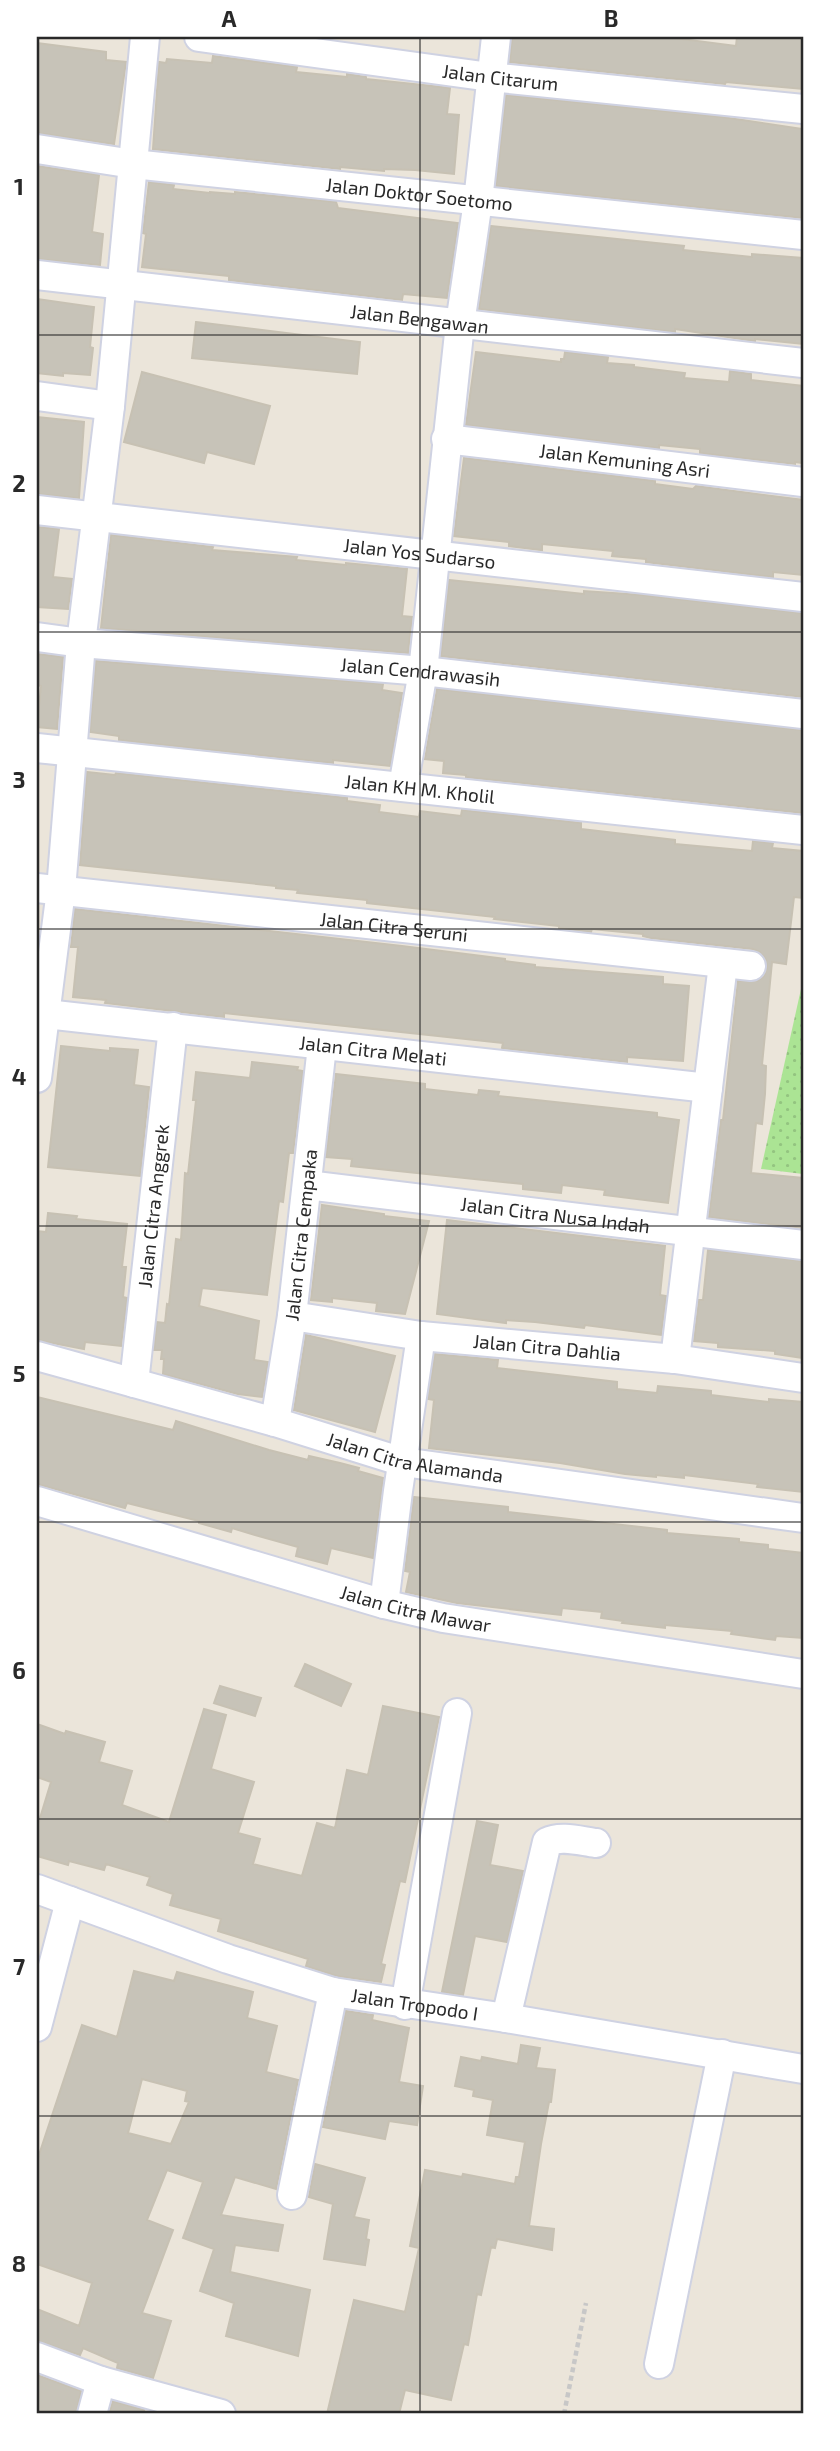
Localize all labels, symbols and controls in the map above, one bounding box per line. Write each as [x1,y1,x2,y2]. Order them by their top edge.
text: A [221,4,237,32]
text: B [604,4,618,32]
street label: Jalan Citarum [441,59,559,95]
text: 1 [14,172,24,200]
street label: Jalan Doktor Soetomo [325,172,514,215]
street label: Jalan Bengawan [349,299,490,338]
street label: Jalan Kemuning Asri [538,438,712,482]
text: 2 [12,469,26,497]
street label: Jalan Yos Sudarso [342,533,497,573]
street label: Jalan Cendrawasih [339,652,502,691]
text: 3 [12,765,26,793]
street label: Jalan KH M. Kholil [344,769,496,808]
street label: Jalan Citra Seruni [319,907,469,946]
street label: Jalan Citra Melati [298,1030,448,1070]
text: 4 [12,1062,26,1090]
street label: Jalan Citra Anggrek [133,1123,173,1289]
street label: Jalan Citra Cempaka [279,1148,321,1322]
street label: Jalan Citra Nusa Indah [459,1192,651,1237]
street label: Jalan Citra Dahlia [472,1329,622,1365]
text: 5 [13,1359,25,1387]
street label: Jalan Citra Alamanda [324,1427,505,1487]
street label: Jalan Citra Mawar [338,1580,493,1636]
text: 6 [12,1656,26,1684]
text: 7 [13,1952,25,1980]
street label: Jalan Tropodo I [350,1983,480,2025]
text: 8 [12,2249,26,2277]

